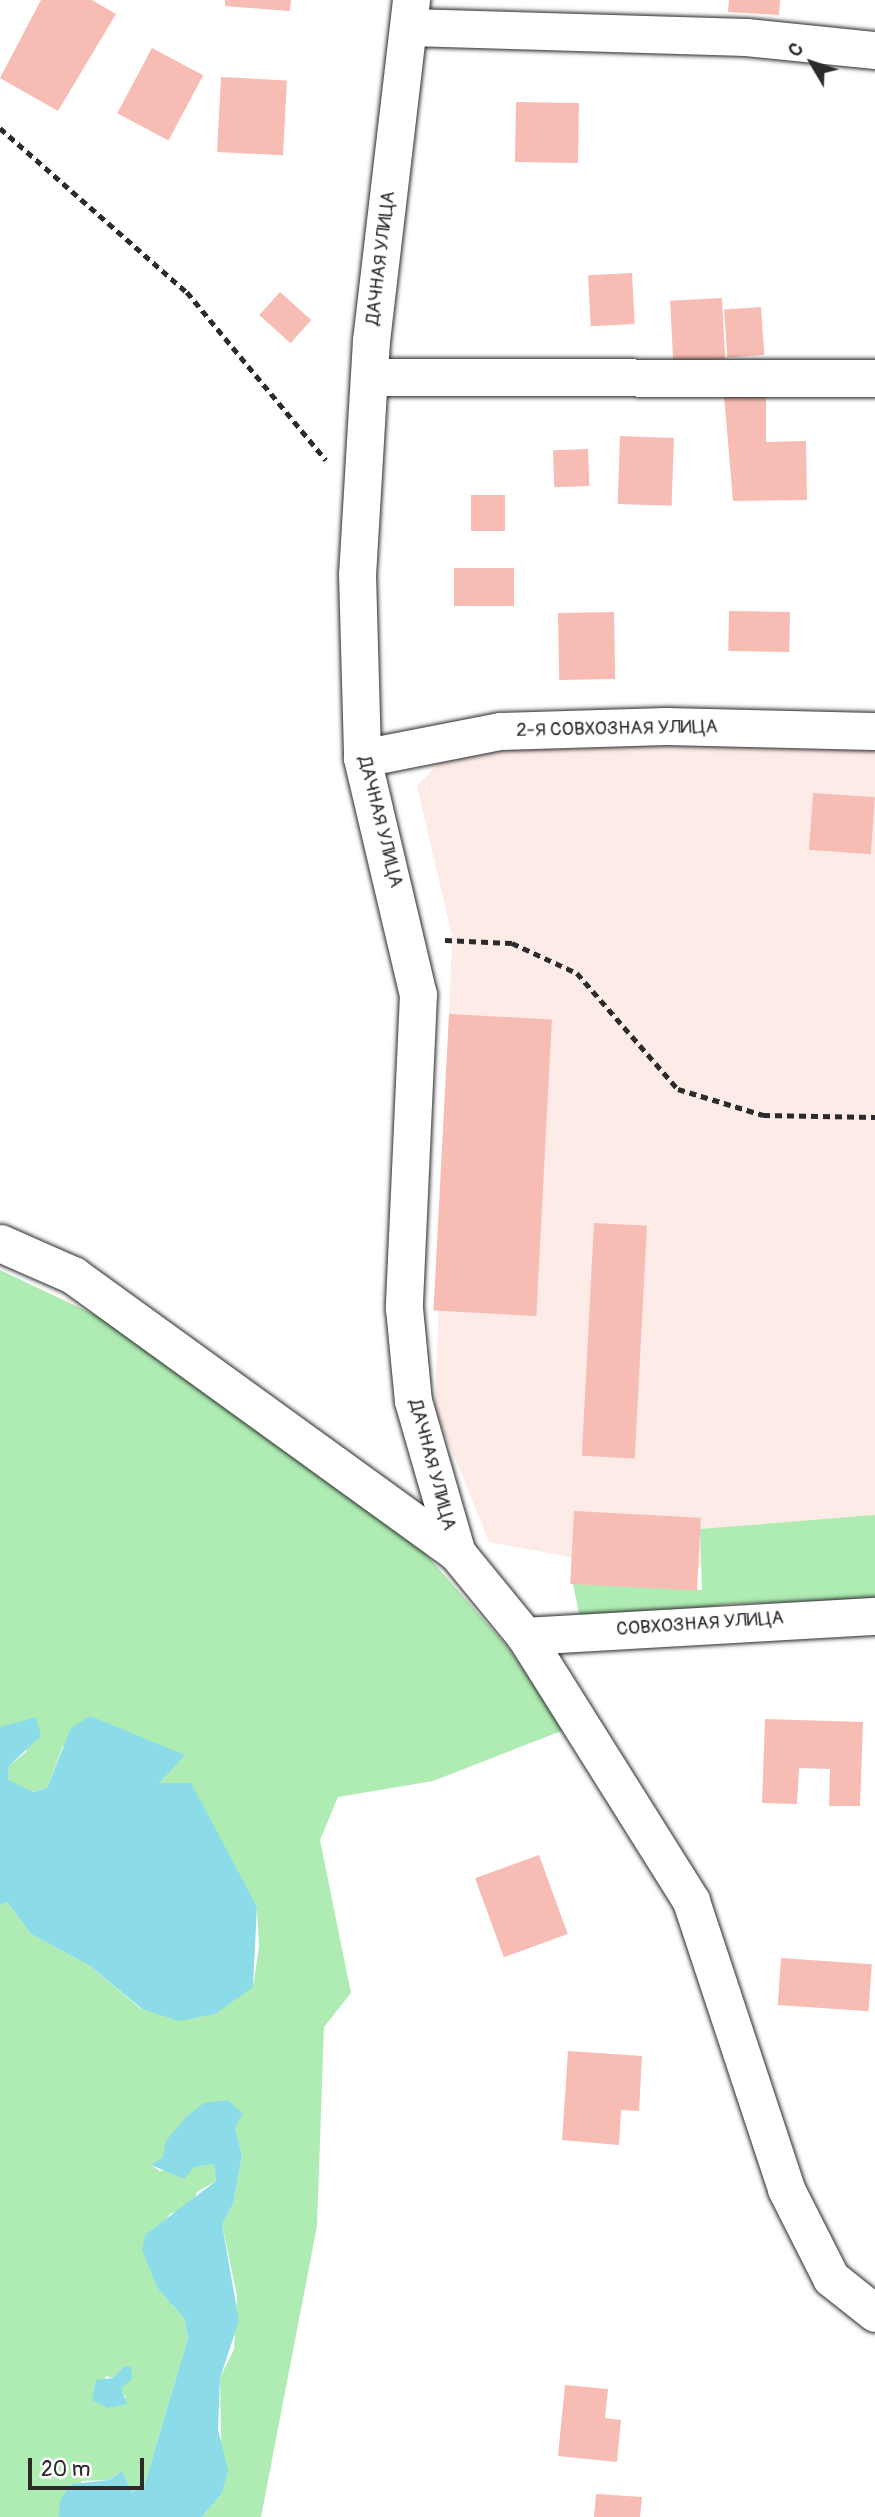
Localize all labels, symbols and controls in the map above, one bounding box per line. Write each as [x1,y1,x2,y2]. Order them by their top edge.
north arrow [777,28,847,98]
text: С [783,38,809,62]
street label: ДАЧНАЯ УЛИЦА [361,190,401,326]
street label: 2-Я СОВХОЗНАЯ УЛИЦА [516,716,718,742]
street label: ДАЧНАЯ УЛИЦА [353,754,407,890]
street label: ДАЧНАЯ УЛИЦА [404,1397,460,1533]
street label: СОВХОЗНАЯ УЛИЦА [616,1607,784,1641]
scale bar [32,2444,147,2488]
text: 20 m [41,2456,90,2483]

